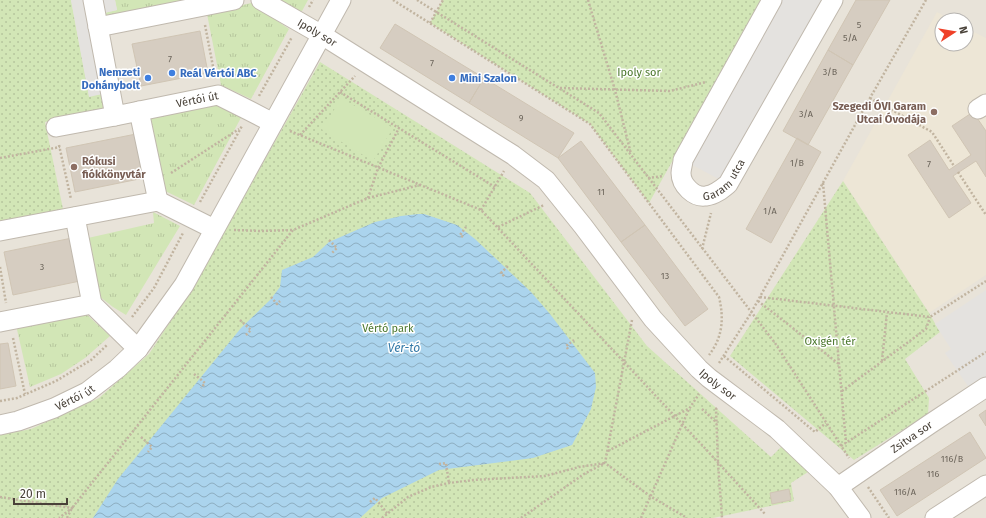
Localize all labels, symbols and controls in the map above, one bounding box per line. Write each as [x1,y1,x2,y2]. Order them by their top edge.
north arrow [934,12,974,52]
street label: Ipoly sor [295,16,340,50]
house number: 5 [857,20,862,30]
text: N [956,25,970,35]
house number: 5/A [843,33,858,43]
house number: 7 [168,54,172,64]
house number: 7 [430,58,434,68]
place label: Nemzeti Dohánybolt [82,66,141,92]
park label: Ipoly sor [617,66,661,79]
place label: Reál Vértói ABC [180,67,257,80]
house number: 3/B [823,67,838,77]
marker: Reál Vértói ABC [167,68,177,78]
place label: Mini Szalon [460,72,517,85]
marker: Nemzeti Dohánybolt [143,73,153,83]
marker: Mini Szalon [447,73,457,83]
street label: Vértói út [175,89,220,110]
place label: Szegedi ÓVI Garam Utcai Óvodája [832,99,926,126]
marker: Szegedi ÓVI Garam Utcai Óvodája [929,107,939,117]
house number: 3/A [799,109,814,119]
house number: 9 [519,113,524,123]
place label: Rókusi fiókkönyvtár [82,155,146,181]
street label: Garam utca [702,157,748,203]
house number: 1/B [790,158,805,168]
house number: 7 [927,159,931,169]
marker: Rókusi fiókkönyvtár [69,162,79,172]
house number: 11 [597,187,605,197]
house number: 1/A [763,206,778,216]
house number: 3 [40,262,44,272]
house number: 13 [661,271,669,281]
park label: Vértó park [362,322,414,335]
park label: Oxigén tér [805,335,856,348]
water label: Vér-tó [388,341,420,355]
street label: Ipoly sor [696,366,739,404]
street label: Vértói út [53,382,98,413]
street label: Zsitva sor [888,418,936,456]
house number: 116/B [941,454,964,464]
house number: 116 [927,469,939,479]
scale bar [14,480,67,506]
text: 20 m [20,487,46,501]
house number: 116/A [894,487,917,497]

